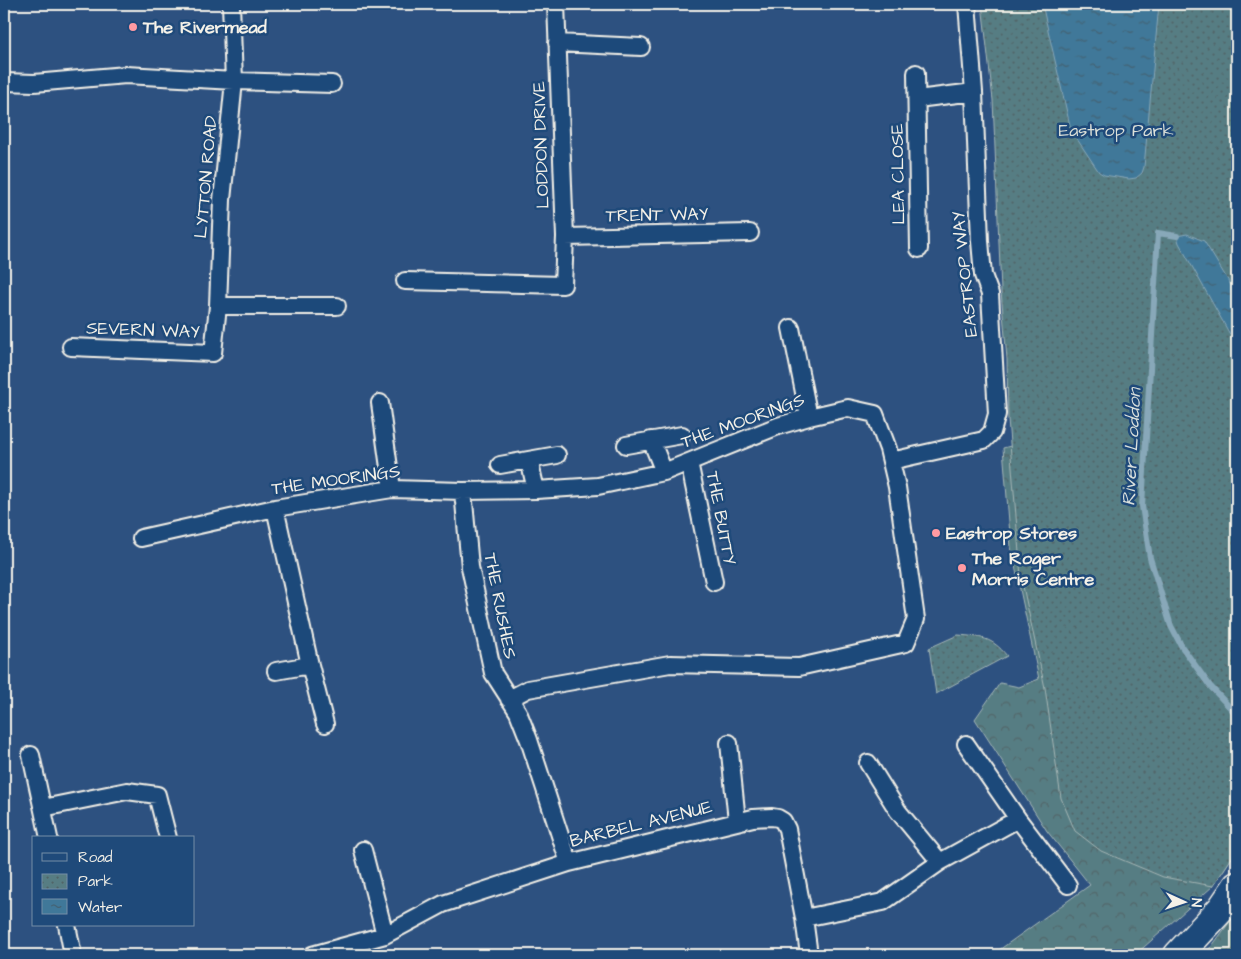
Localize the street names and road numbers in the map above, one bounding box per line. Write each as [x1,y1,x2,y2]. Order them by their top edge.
street label: LODDON DRIVE [526,80,556,209]
street label: LYTTON ROAD [188,114,224,239]
street label: LEA CLOSE [885,123,911,225]
street label: TRENT WAY [606,202,709,228]
street label: EASTROP WAY [946,209,984,338]
street label: SEVERN WAY [86,316,201,344]
street label: THE MOORINGS [678,387,808,455]
street label: THE MOORINGS [270,459,402,501]
street label: THE BUTTY [700,469,742,567]
street label: THE RUSHES [477,551,523,661]
street label: BARBEL AVENUE [567,794,715,854]

